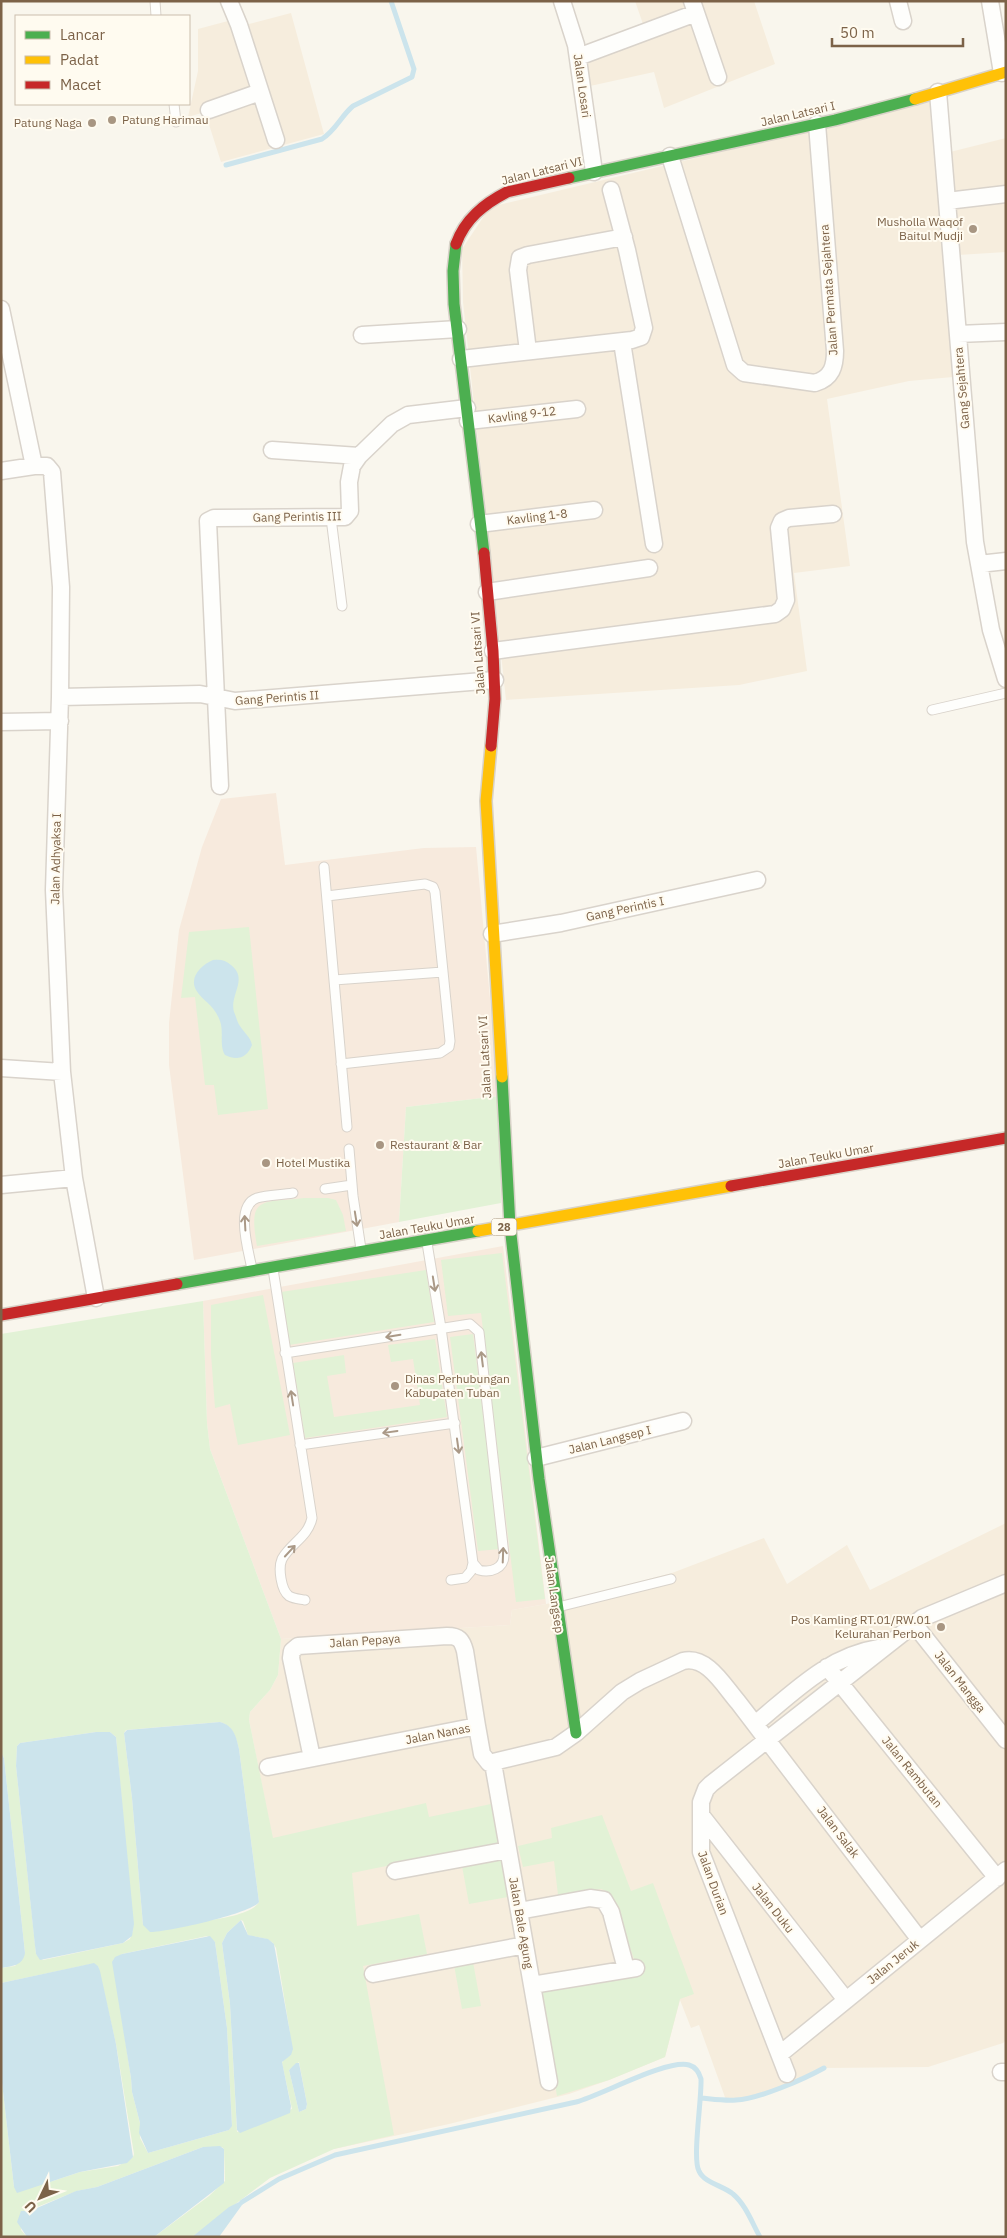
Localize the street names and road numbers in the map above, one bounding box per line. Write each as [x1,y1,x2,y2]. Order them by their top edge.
street label: Jalan Losari [571,53,594,119]
street label: Jalan Latsari I [759,98,837,129]
street label: Jalan Latsari VI [500,153,584,188]
street label: Jalan Permata Sejahtera [816,223,841,356]
street label: Gang Sejahtera [950,346,973,430]
street label: Kavling 9-12 [487,403,557,426]
street label: Kavling 1-8 [506,505,568,528]
street label: Gang Perintis III [252,508,342,525]
street label: Jalan Latsari VI [467,611,488,695]
street label: Gang Perintis II [235,687,320,708]
street label: Jalan Adhyaksa I [47,813,64,905]
street label: Gang Perintis I [585,893,665,924]
street label: Jalan Latsari VI [475,1015,494,1099]
street label: Jalan Teuku Umar [777,1140,875,1171]
street label: Jalan Teuku Umar [378,1211,476,1242]
road number: 28 [492,1218,516,1236]
street label: Jalan Langsep I [567,1422,653,1457]
street label: Jalan Langsep [542,1556,567,1634]
street label: Jalan Pepaya [329,1631,401,1650]
street label: Jalan Mangga [932,1648,989,1716]
street label: Jalan Nanas [404,1720,472,1747]
street label: Jalan Rambutan [879,1733,946,1810]
street label: Jalan Salak [814,1803,863,1861]
street label: Jalan Durian [695,1849,732,1917]
street label: Jalan Bale Agung [506,1876,537,1971]
street label: Jalan Duku [749,1880,798,1936]
street label: Jalan Jeruk [864,1936,922,1987]

